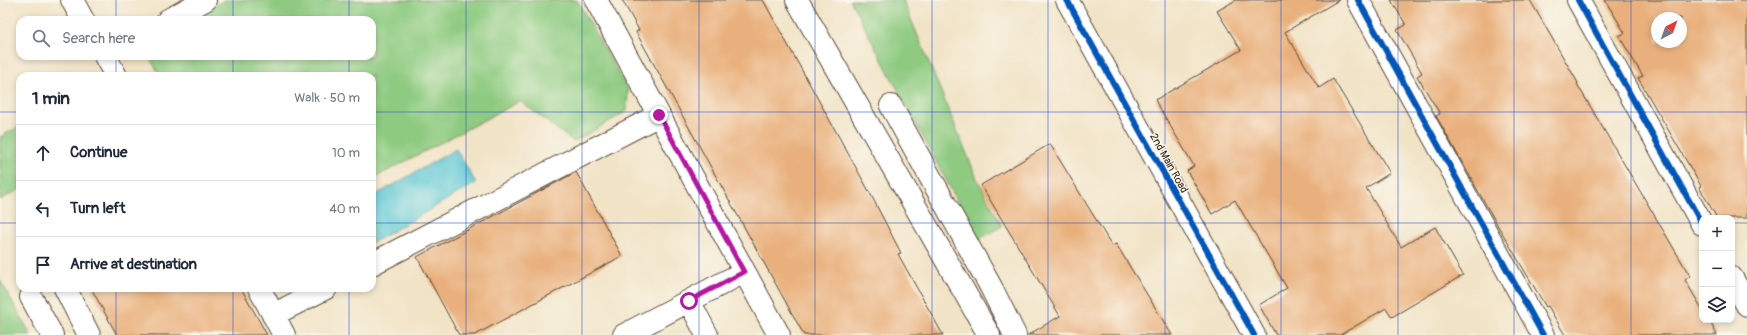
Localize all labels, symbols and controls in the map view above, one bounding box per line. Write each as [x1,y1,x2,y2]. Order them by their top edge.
north arrow [1651,12,1687,48]
search box [16,16,376,60]
icon: search [30,27,52,49]
text: Search here [62,29,135,48]
text: 1 min [32,88,70,109]
text: Walk · 50 m [294,90,360,106]
route end [650,106,668,124]
street label: 2nd Main Road [1147,131,1191,195]
icon: ahead [32,142,54,164]
text: Continue [70,143,128,162]
text: 10 m [332,145,360,161]
icon: left [32,198,54,220]
text: Turn left [70,199,126,218]
text: 40 m [329,201,360,217]
map controls [1699,215,1735,323]
button: + [1699,215,1735,251]
button: − [1699,251,1735,287]
icon: arrive [32,254,54,276]
text: Arrive at destination [70,255,197,274]
button: layers [1699,287,1735,323]
route start [680,292,698,310]

